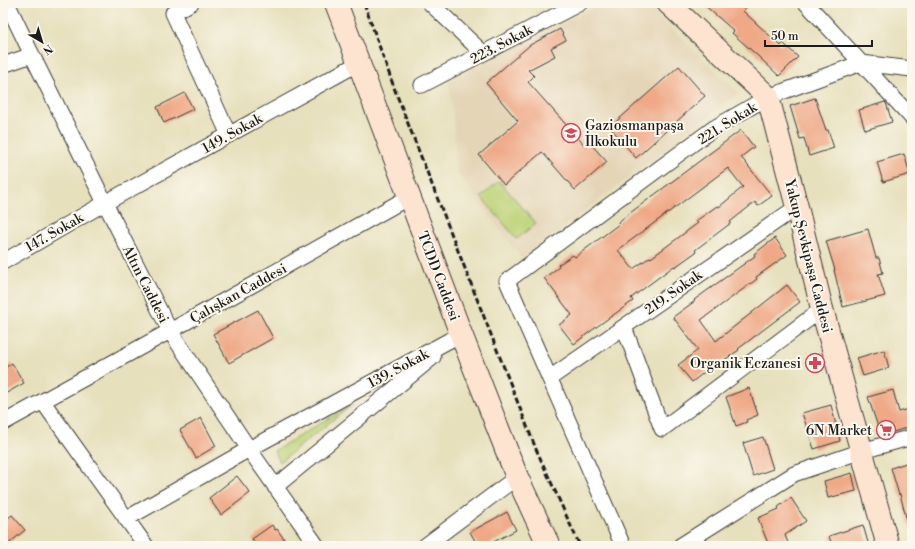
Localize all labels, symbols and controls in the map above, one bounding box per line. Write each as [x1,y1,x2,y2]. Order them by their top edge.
street label: 223. Sokak [467,21,536,69]
north arrow [22,22,62,62]
scale bar [765,22,872,48]
text: 50 m [771,29,799,44]
text: N [40,41,55,57]
street label: 221. Sokak [695,98,761,149]
street label: 149. Sokak [199,110,266,158]
place label: Gaziosmanpaşa İlkokulu [585,117,685,151]
school or university icon: Gaziosmanpaşa İlkokulu [560,122,582,144]
street label: Yakup Şevkipaşa Caddesi [780,176,836,335]
street label: 147. Sokak [22,209,87,257]
street label: TCDD Caddesi [413,229,464,324]
street label: Altın Caddesi [117,242,173,327]
street label: Çalışkan Caddesi [187,260,290,328]
street label: 219. Sokak [641,266,706,319]
street label: 139. Sokak [365,345,433,392]
pharmacy icon: Organik Eczanesi [804,352,826,374]
place label: Organik Eczanesi [690,355,801,373]
supermarket icon: 6N Market [875,419,897,441]
place label: 6N Market [806,422,872,440]

